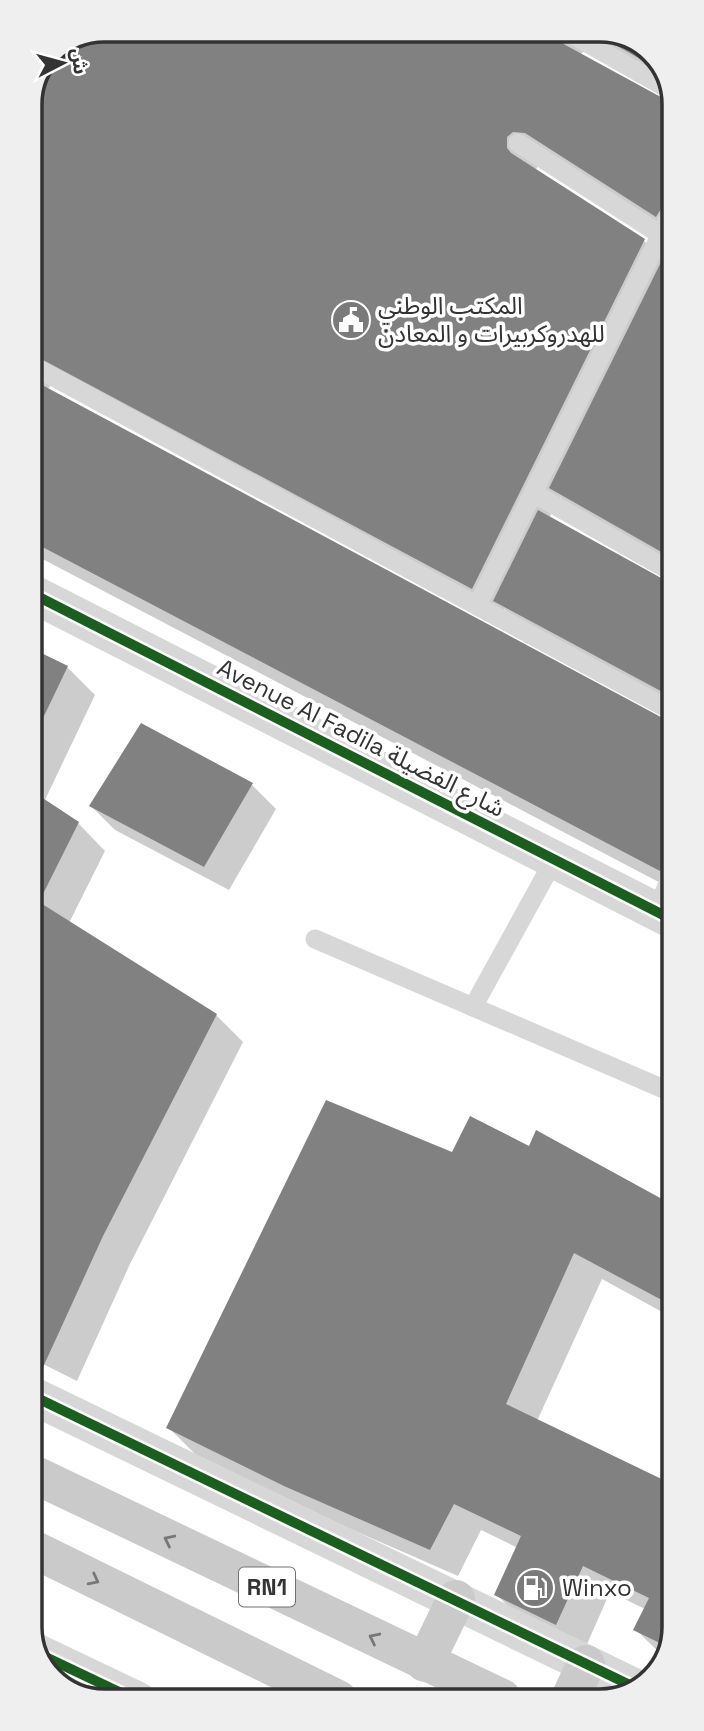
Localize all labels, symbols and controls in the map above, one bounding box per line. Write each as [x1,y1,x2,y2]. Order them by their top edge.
north arrow [28,28,98,98]
text: ش [66,47,93,76]
place label: المكتب الوطني للهدروكربيرات و المعادن [378,290,605,349]
public building icon: المكتب الوطني للهدروكربيرات و المعادن [330,299,372,341]
street label: Avenue Al Fadila شارع الفضيلة [211,651,510,825]
one-way arrow [164,1534,176,1548]
fuel station icon: Winxo [514,1567,556,1609]
road number: RN1 [239,1568,295,1606]
one-way arrow [87,1571,99,1585]
place label: Winxo [562,1572,632,1603]
one-way arrow [369,1633,381,1647]

